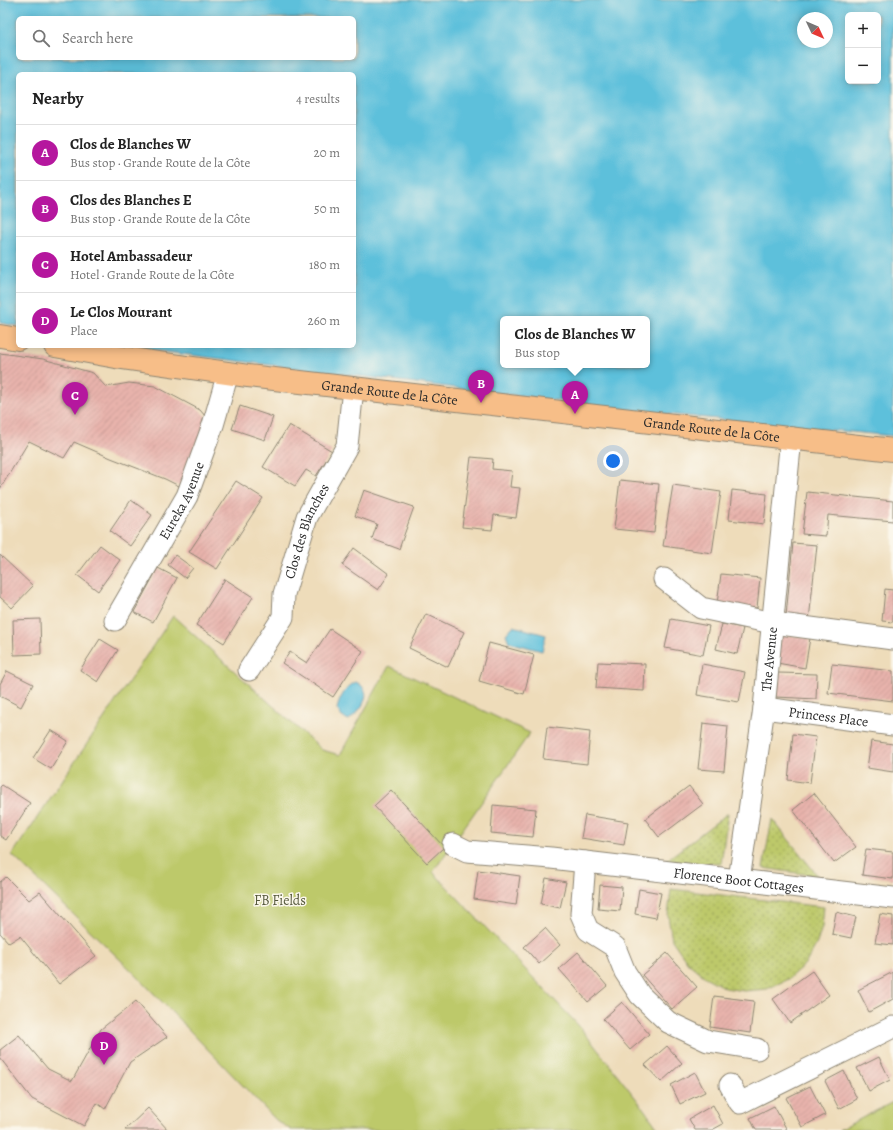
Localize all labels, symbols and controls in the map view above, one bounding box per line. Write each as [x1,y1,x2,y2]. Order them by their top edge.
north arrow [797,12,833,48]
map controls [845,12,881,84]
button: + [845,12,881,48]
search box [16,16,356,60]
icon: search [30,27,52,49]
text: Search here [62,28,133,48]
button: − [845,48,881,84]
text: Nearby [32,87,83,110]
text: 4 results [296,90,340,107]
text: Clos de Blanches W [70,134,191,154]
text: A [41,144,49,161]
text: 20 m [314,144,340,161]
text: Bus stop · Grande Route de la Côte [70,154,250,171]
text: Clos des Blanches E [70,190,192,210]
text: B [41,200,49,217]
text: 50 m [314,200,340,217]
text: Bus stop · Grande Route de la Côte [70,210,250,227]
text: Hotel Ambassadeur [70,246,192,266]
text: C [41,256,49,273]
text: 180 m [309,256,340,273]
text: Hotel · Grande Route de la Côte [70,266,234,283]
text: Le Clos Mourant [70,302,172,322]
text: D [40,312,50,329]
text: 260 m [307,312,340,329]
popup [500,316,650,368]
text: Place [70,322,98,339]
text: Clos de Blanches W [515,324,635,344]
text: Bus stop [515,344,560,361]
pin: B [468,370,494,403]
street label: Grande Route de la Côte [320,375,459,410]
pin: A [562,381,588,414]
pin: C [62,382,88,415]
street label: Grande Route de la Côte [642,412,781,447]
your location [603,451,623,471]
street label: Eureka Avenue [155,459,209,543]
street label: Clos des Blanches [280,480,334,581]
street label: The Avenue [757,626,782,692]
street label: Princess Place [787,702,869,732]
street label: Florence Boot Cottages [672,863,805,898]
park label: FB Fields [254,891,306,910]
pin: D [91,1032,117,1065]

